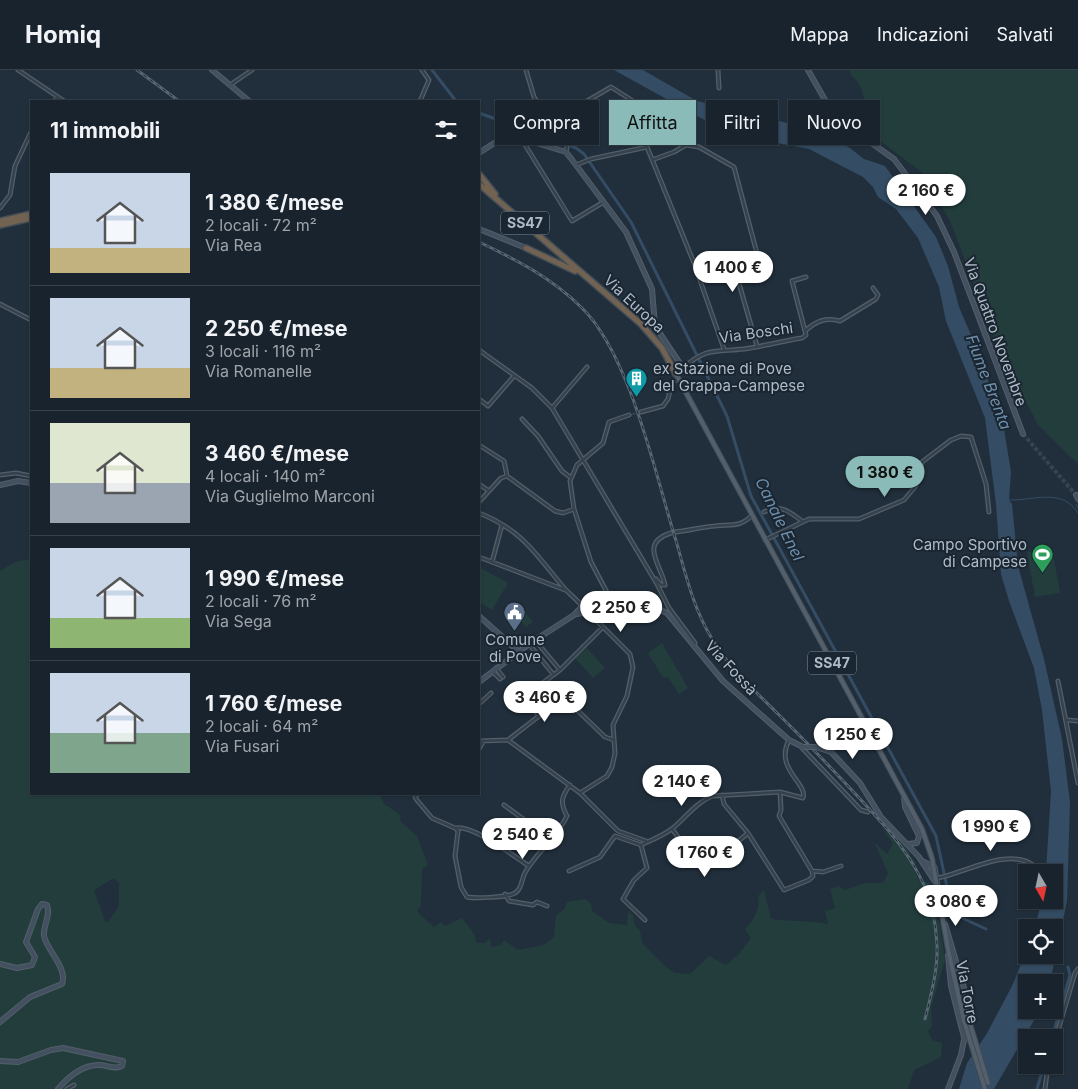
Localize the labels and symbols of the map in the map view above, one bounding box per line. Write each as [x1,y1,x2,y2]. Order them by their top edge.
pin: 2 160 € [880,174,972,216]
road number: SS47 [501,212,549,234]
pin: 1 400 € [687,250,779,293]
street label: Via Quattro Novembre [960,255,1031,409]
street label: Via Europa [600,271,669,337]
street label: Via Boschi [718,318,794,347]
water label: Fiume Brenta [962,332,1016,433]
place label: ex Stazione di Pove del Grappa-Campese [653,359,805,395]
building icon: ex Stazione di Pove del Grappa-Campese [625,366,649,397]
pin: 1 380 € [839,456,931,498]
water label: Canale Enel [751,474,809,564]
place label: Campo Sportivo di Campese [913,535,1027,571]
sports icon: Campo Sportivo di Campese [1031,542,1055,573]
pin: 2 250 € [575,590,667,633]
public building icon: Comune di Pove [503,600,527,631]
place label: Comune di Pove [485,630,545,666]
street label: Via Fossà [701,636,762,699]
road number: SS47 [808,652,856,674]
pin: 3 460 € [499,680,591,723]
pin: 1 250 € [807,718,899,760]
pin: 2 140 € [636,764,728,807]
pin: 1 990 € [945,810,1037,852]
pin: 2 540 € [477,818,569,860]
pin: 1 760 € [659,836,751,878]
north arrow [1018,864,1062,909]
pin: 3 080 € [910,884,1002,927]
street label: Via Torre [952,959,983,1025]

